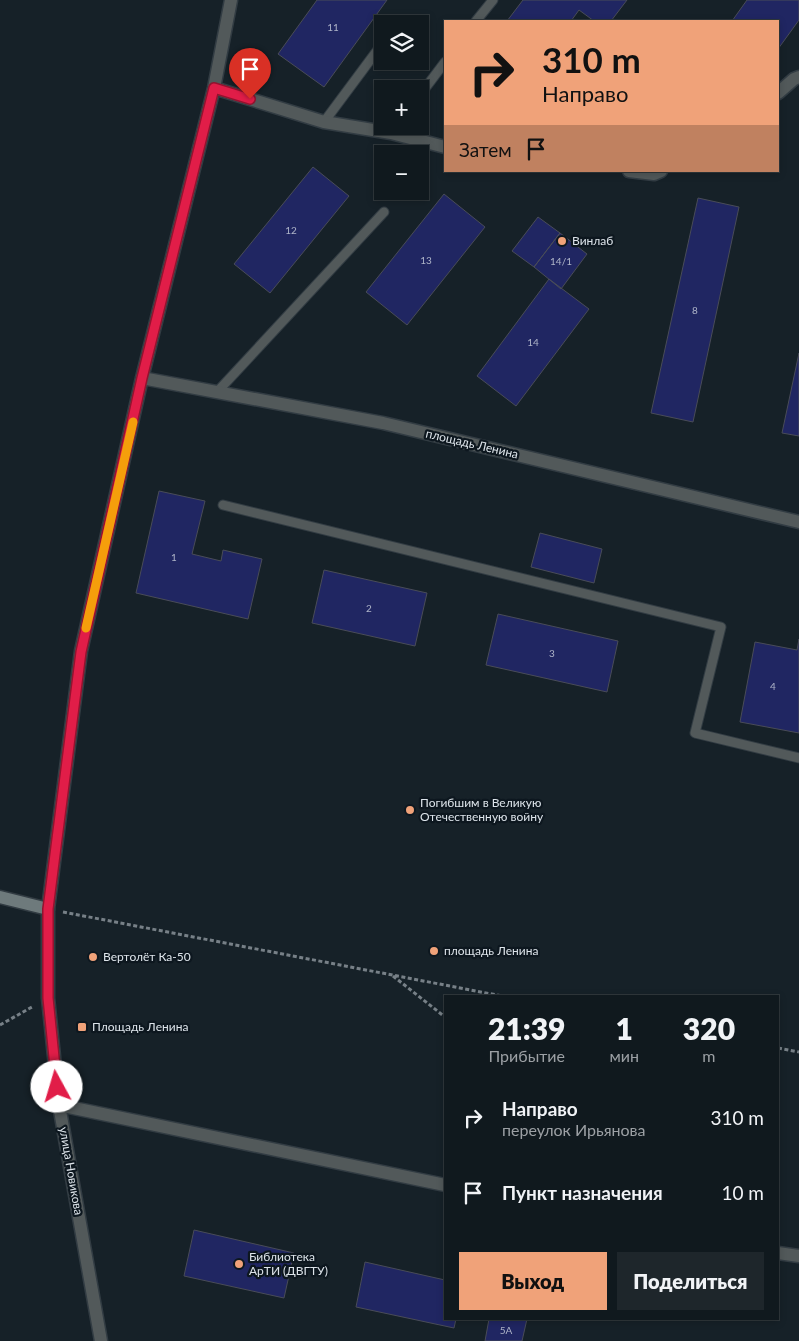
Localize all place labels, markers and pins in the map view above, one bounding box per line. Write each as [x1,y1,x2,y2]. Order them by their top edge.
pin [229,48,271,99]
place label: Винлаб [572,233,613,248]
marker: Винлаб [556,235,568,247]
place label: Погибшим в Великую Отечественную войну [420,795,544,824]
marker: Погибшим в Великую Отечественную войну [404,804,416,816]
place label: площадь Ленина [444,943,538,958]
marker: площадь Ленина [428,945,440,957]
place label: Вертолёт Ка-50 [103,949,191,964]
marker: Вертолёт Ка-50 [87,951,99,963]
place label: Площадь Ленина [92,1019,188,1034]
marker: Площадь Ленина [76,1021,88,1033]
place label: Библиотека АрТИ (ДВГТУ) [249,1249,328,1278]
marker: Библиотека АрТИ (ДВГТУ) [233,1258,245,1270]

